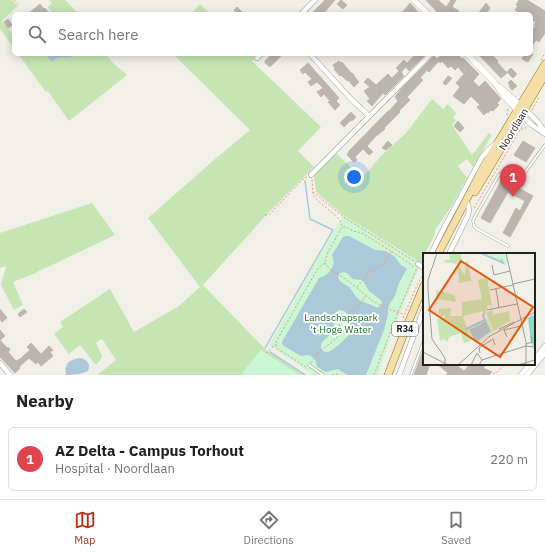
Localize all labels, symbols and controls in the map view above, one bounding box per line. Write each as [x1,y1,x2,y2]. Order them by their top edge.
search box [12,12,533,56]
icon: search [26,23,48,45]
text: Search here [58,25,138,44]
street label: Noordlaan [496,106,531,153]
pin: 1 [500,164,526,197]
your location [344,167,364,187]
inset map [423,253,535,365]
park label: Landschapspark 't Hoge Water [304,311,378,336]
road number: R34 [392,322,418,336]
text: Nearby [16,390,74,412]
text: AZ Delta - Campus Torhout [55,441,244,460]
text: 1 [26,451,34,468]
text: 220 m [490,451,528,468]
text: Hospital · Noordlaan [55,460,175,477]
tab: Map [74,509,96,547]
tab: Directions [244,509,294,547]
tab: Saved [441,509,471,547]

